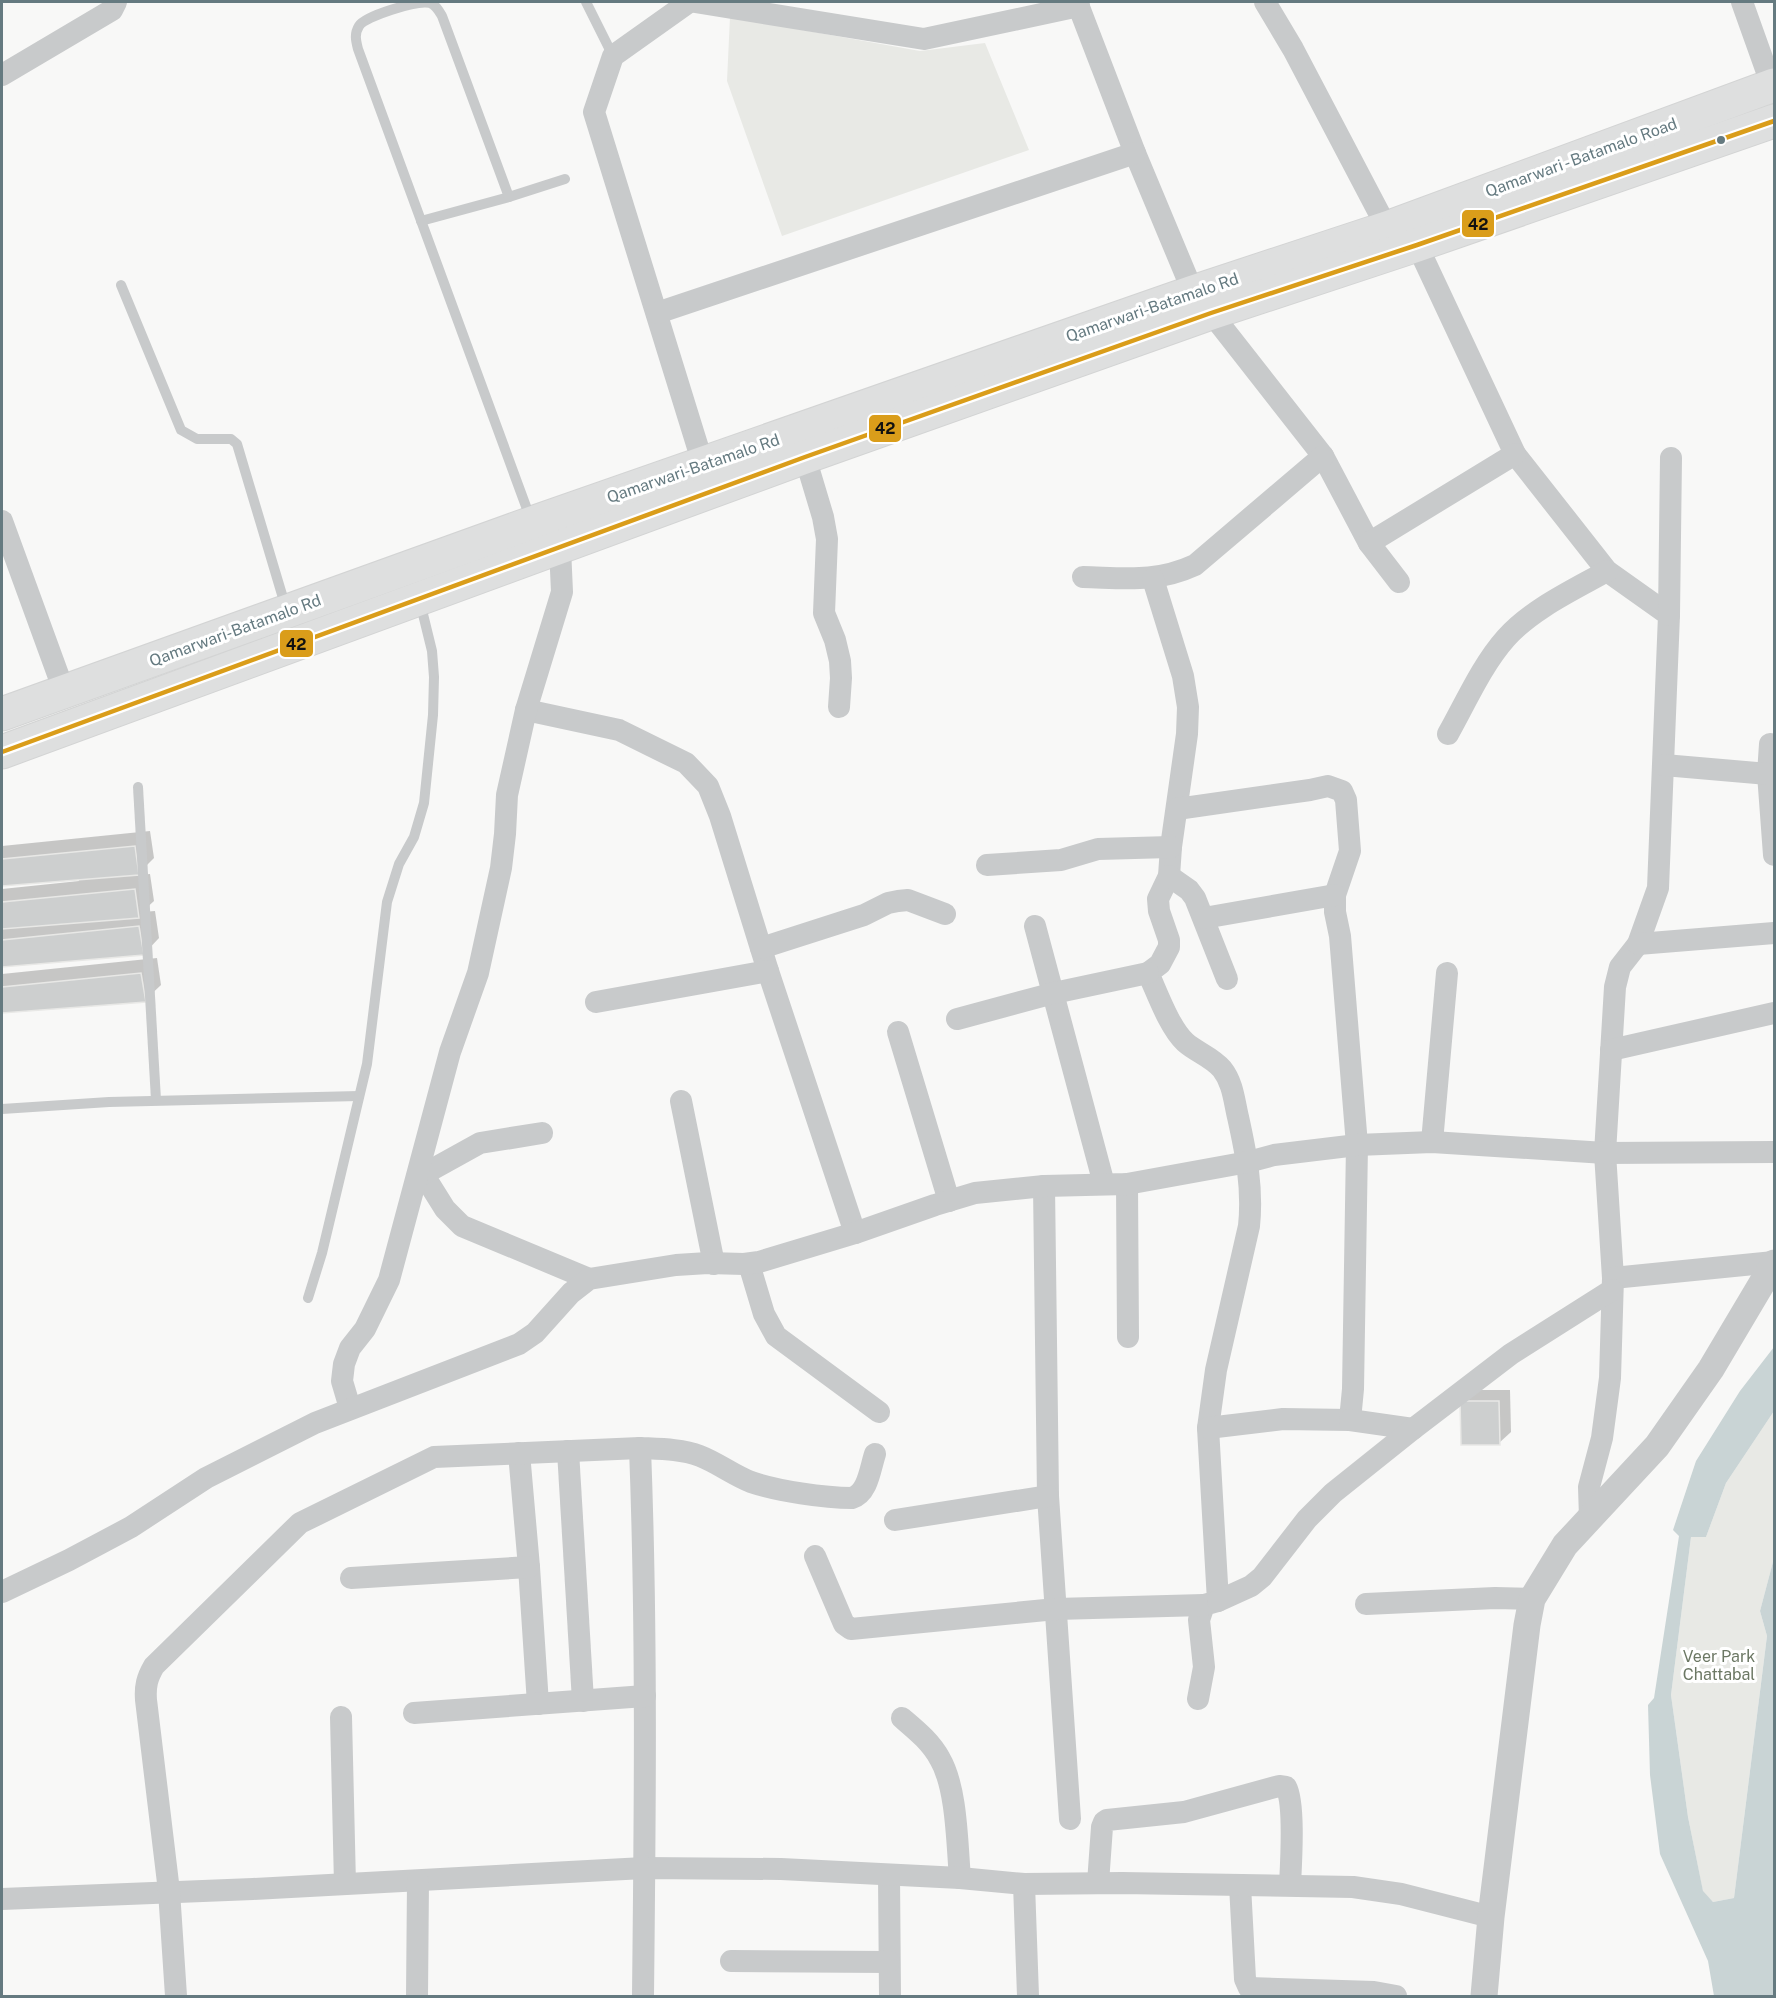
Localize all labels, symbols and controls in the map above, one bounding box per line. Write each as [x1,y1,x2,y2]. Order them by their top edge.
street label: Qamarwari - Batamalo Road [1483,114,1680,201]
unlabelled marker [1715,134,1727,146]
line badge: 42 [1461,209,1495,238]
text: 42 [1468,215,1488,234]
street label: Qamarwari-Batamalo Rd [1063,269,1241,346]
line badge: 42 [868,414,902,443]
text: 42 [875,419,895,438]
street label: Qamarwari-Batamalo Rd [604,430,782,507]
street label: Qamarwari-Batamalo Rd [147,591,324,670]
line badge: 42 [279,629,314,658]
text: 42 [286,635,306,654]
park label: Veer Park Chattabal [1683,1647,1755,1684]

